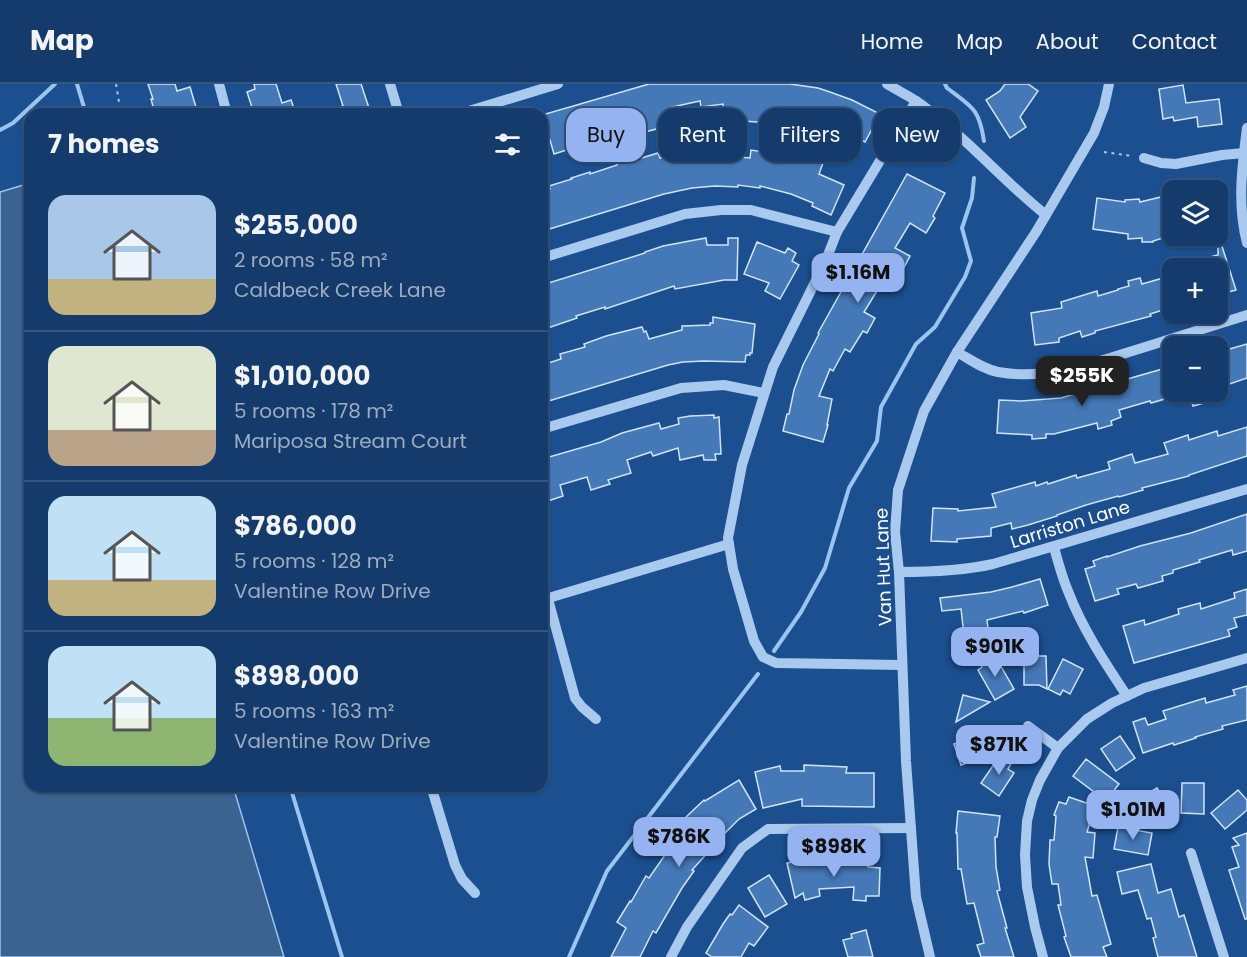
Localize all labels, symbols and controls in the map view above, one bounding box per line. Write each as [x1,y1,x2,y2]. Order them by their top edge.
text: Map [30,21,94,60]
text: Home [861,27,923,56]
text: Map [956,27,1003,56]
text: About [1036,27,1099,56]
text: Contact [1132,27,1217,56]
chip: Buy [566,108,646,162]
chip: Rent [658,108,747,162]
chip: Filters [759,108,861,162]
chip: New [873,108,960,162]
text: 7 homes [48,126,160,162]
icon: filters [491,128,524,161]
map controls [1162,180,1228,402]
button: layers [1162,180,1228,246]
text: $255,000 [234,207,358,243]
icon: home [96,219,168,291]
text: 2 rooms · 58 m² [234,246,388,274]
pin: $1.16M [809,253,907,304]
text: $1.16M [826,258,890,286]
button: + [1162,258,1228,324]
text: Caldbeck Creek Lane [234,276,446,304]
button: − [1162,336,1228,402]
pin: $255K [1040,356,1124,407]
text: $1,010,000 [234,358,370,394]
text: $255K [1050,361,1114,389]
icon: home [96,370,168,442]
text: 5 rooms · 178 m² [234,397,393,425]
text: Mariposa Stream Court [234,427,467,455]
street label: Larriston Lane [1007,494,1133,554]
street label: Van Hut Lane [868,507,898,627]
text: $786,000 [234,508,357,544]
icon: home [96,520,168,592]
text: 5 rooms · 128 m² [234,547,394,575]
text: Valentine Row Drive [234,577,431,605]
pin: $901K [953,627,1037,678]
text: $901K [965,632,1025,660]
text: $898,000 [234,658,359,694]
icon: home [96,670,168,742]
text: 5 rooms · 163 m² [234,697,394,725]
pin: $871K [957,725,1041,776]
text: Valentine Row Drive [234,727,431,755]
text: $871K [970,730,1028,758]
pin: $1.01M [1084,790,1182,841]
text: $1.01M [1100,795,1166,823]
pin: $786K [637,817,721,868]
text: $786K [647,822,711,850]
pin: $898K [792,827,876,878]
text: $898K [801,832,867,860]

